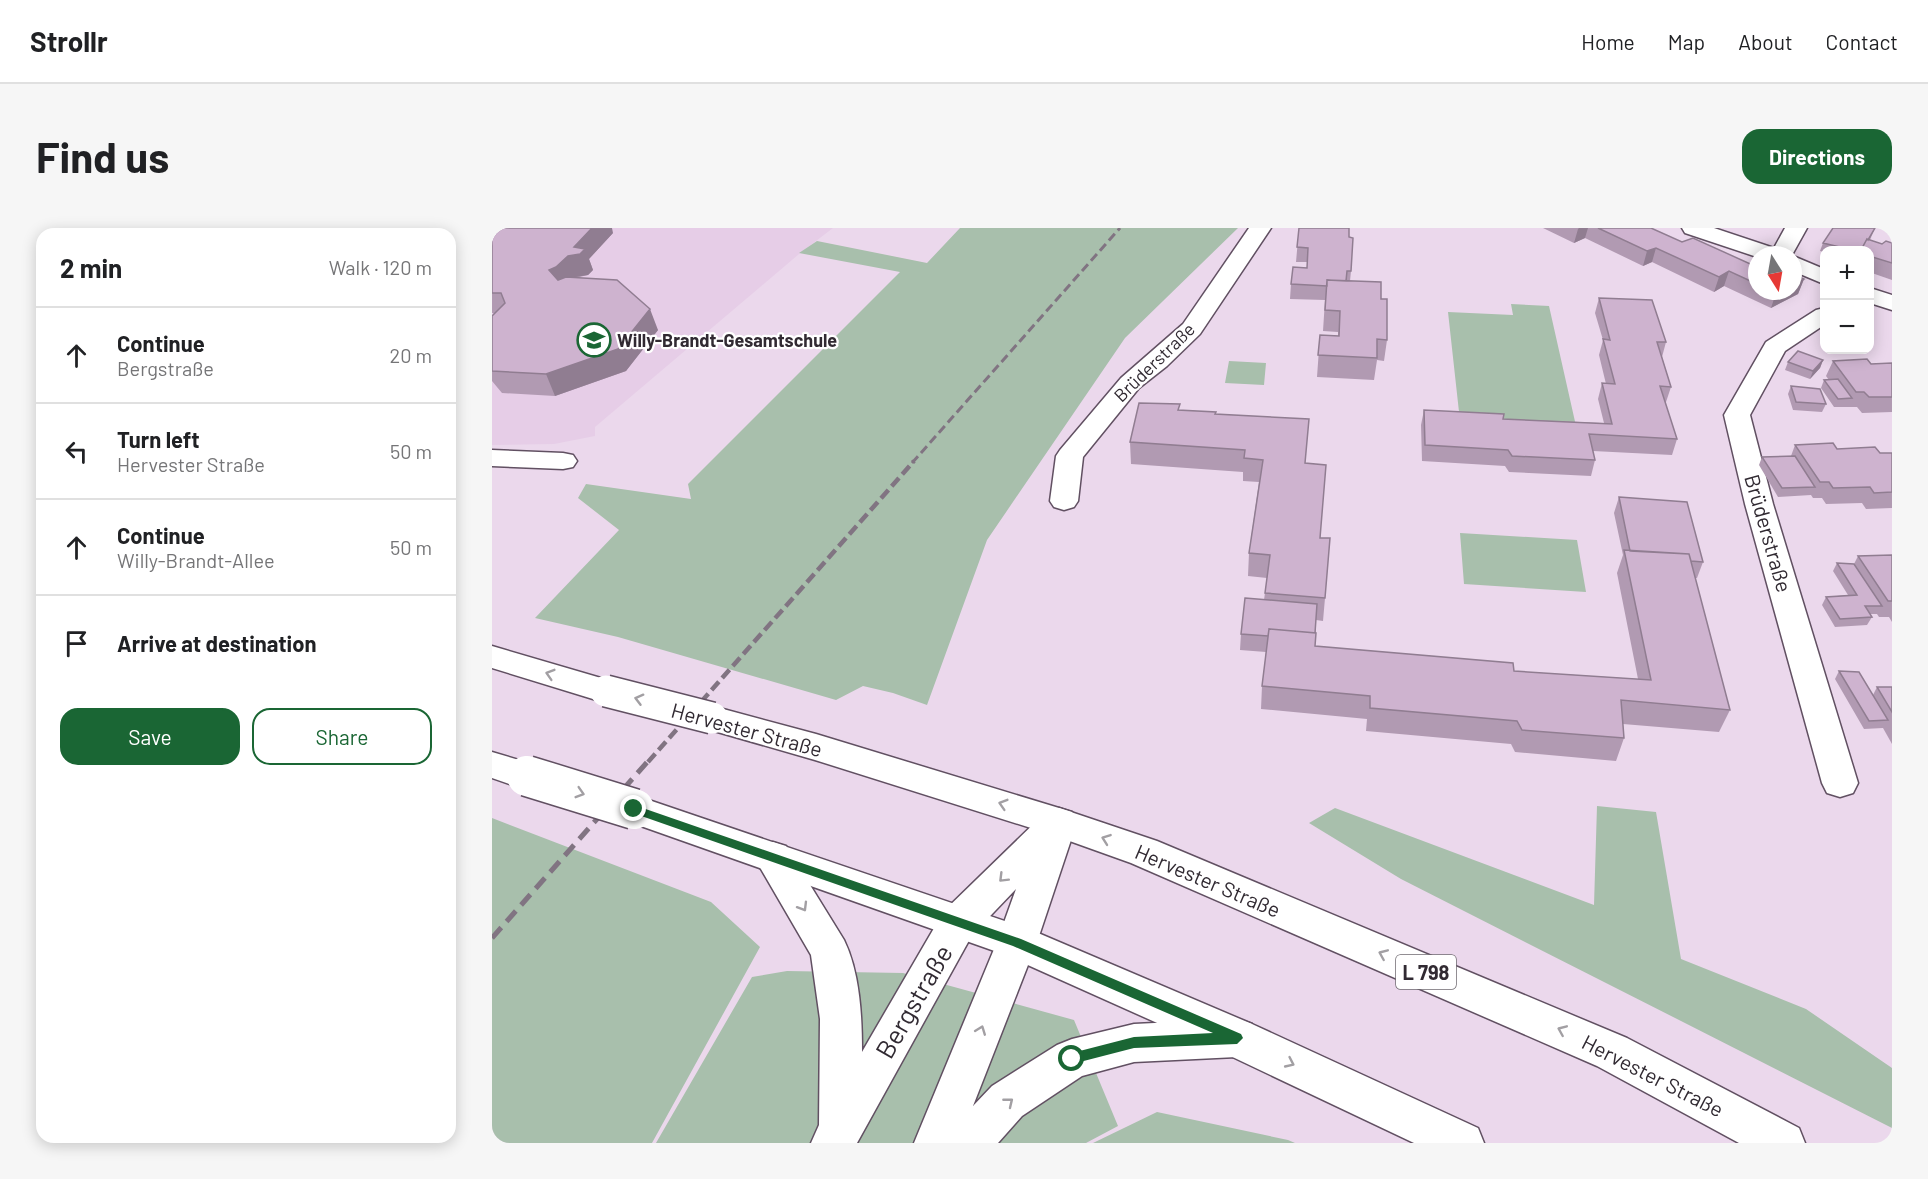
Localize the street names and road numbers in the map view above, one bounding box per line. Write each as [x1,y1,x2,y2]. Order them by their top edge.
street label: Brüderstraße [1109,318,1199,406]
street label: Brüderstraße [1740,471,1798,595]
street label: Hervester Straße [669,697,825,761]
street label: Hervester Straße [1132,838,1284,922]
street label: Bergstraße [868,939,958,1063]
road number: L 798 [1396,955,1456,989]
street label: Hervester Straße [1578,1029,1728,1121]

